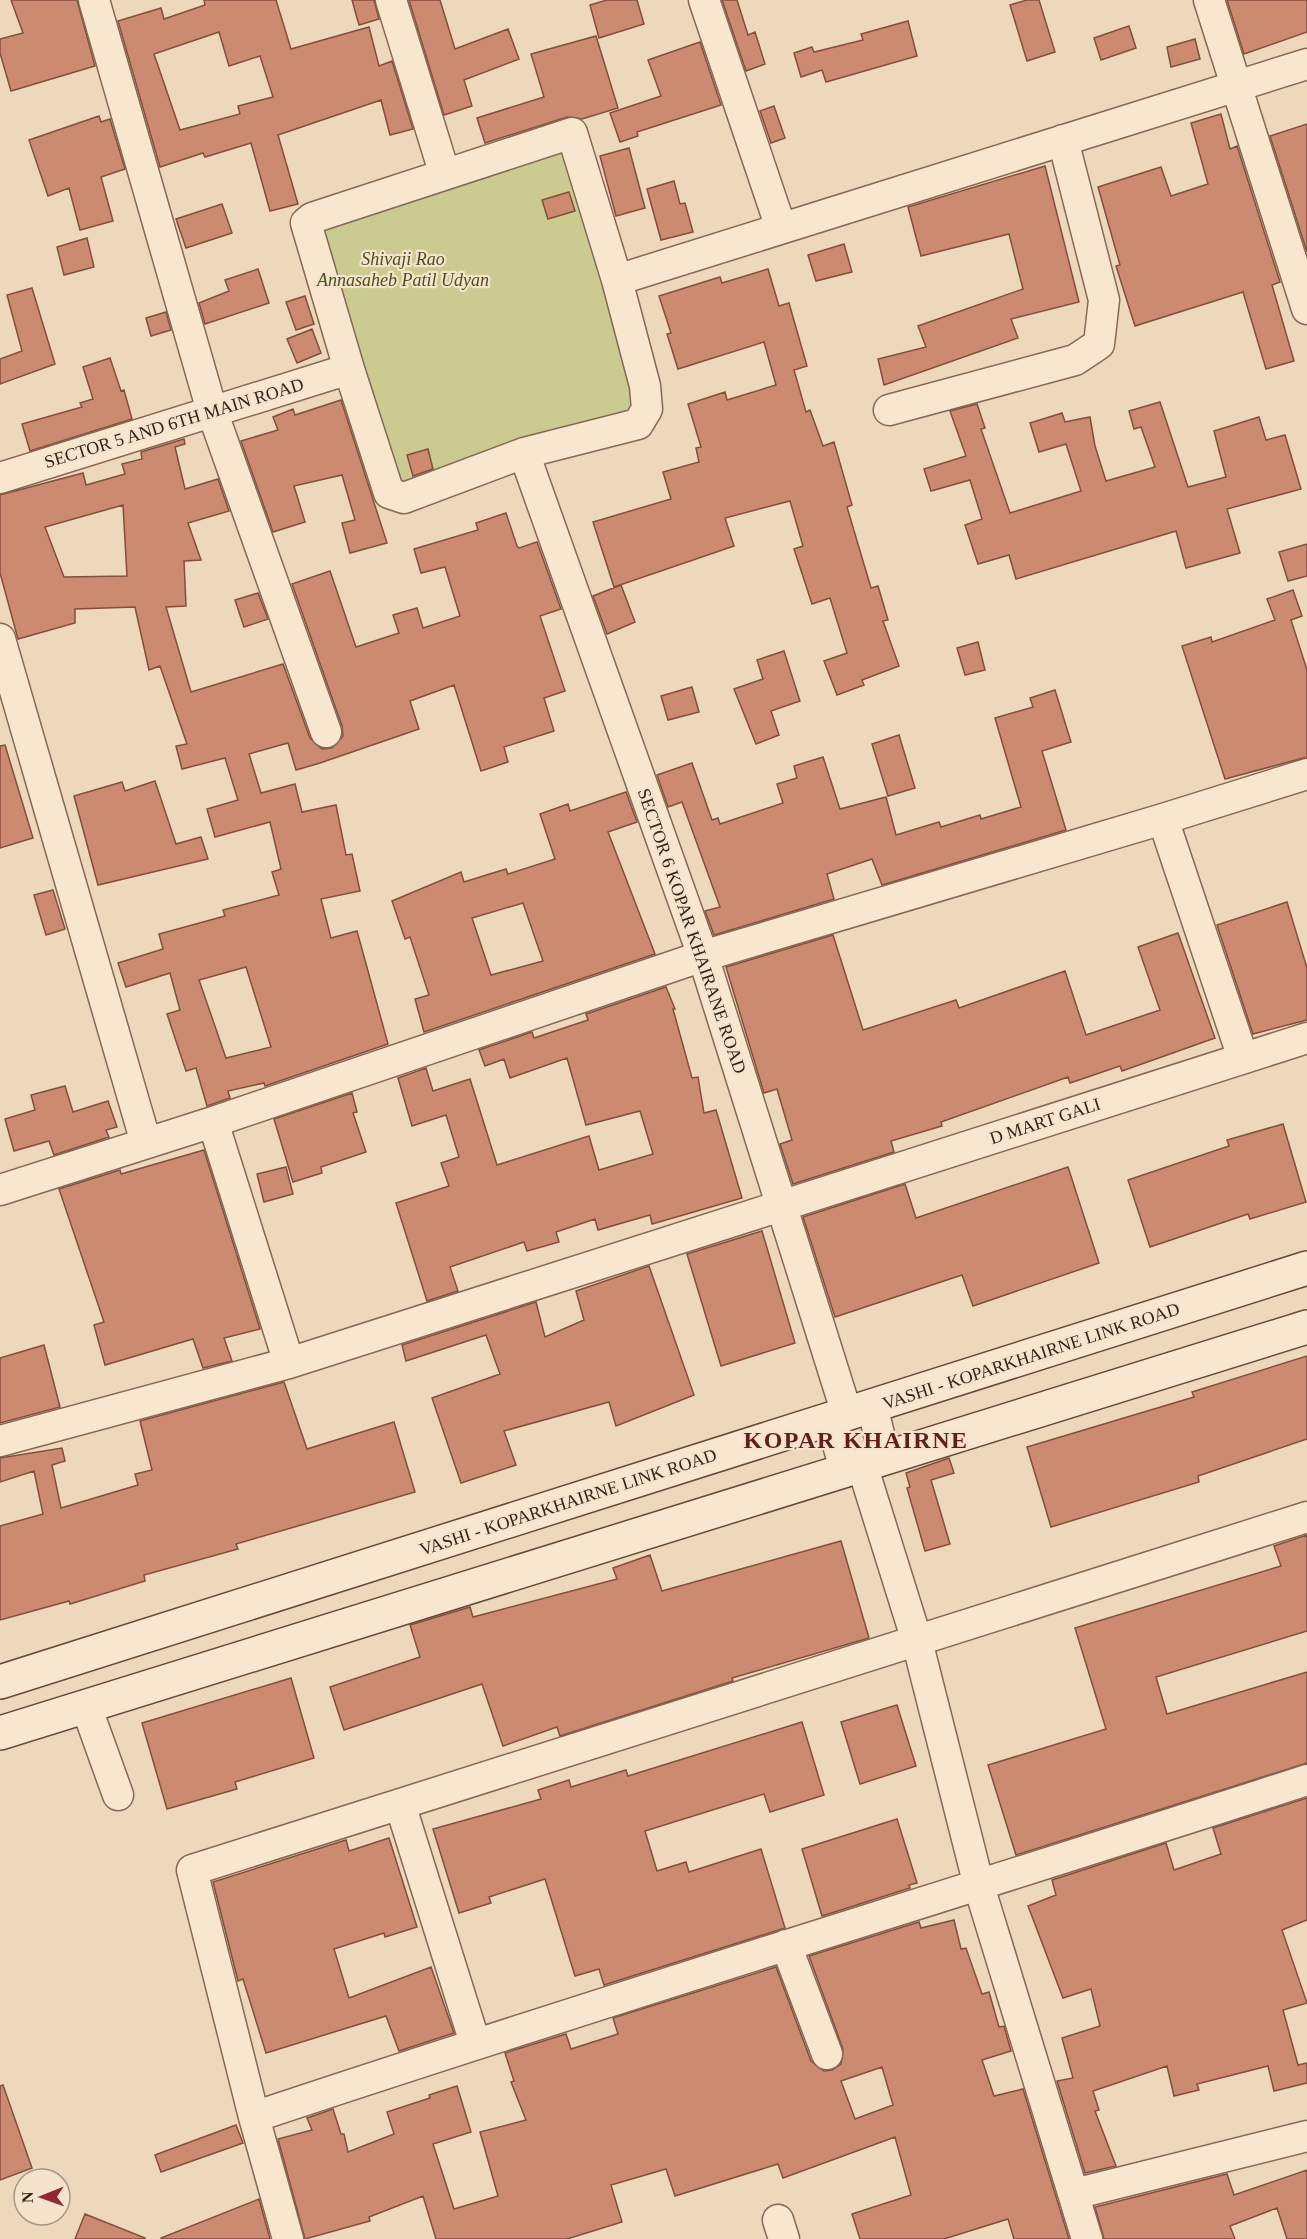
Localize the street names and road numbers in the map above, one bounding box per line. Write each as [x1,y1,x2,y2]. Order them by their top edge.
street label: SECTOR 5 AND 6TH MAIN ROAD [42,374,306,472]
street label: SECTOR 6 KOPAR KHAIRANE ROAD [634,786,750,1076]
street label: D MART GALI [987,1094,1103,1148]
street label: VASHI - KOPARKHAIRNE LINK ROAD [880,1298,1182,1414]
street label: VASHI - KOPARKHAIRNE LINK ROAD [417,1444,719,1560]

